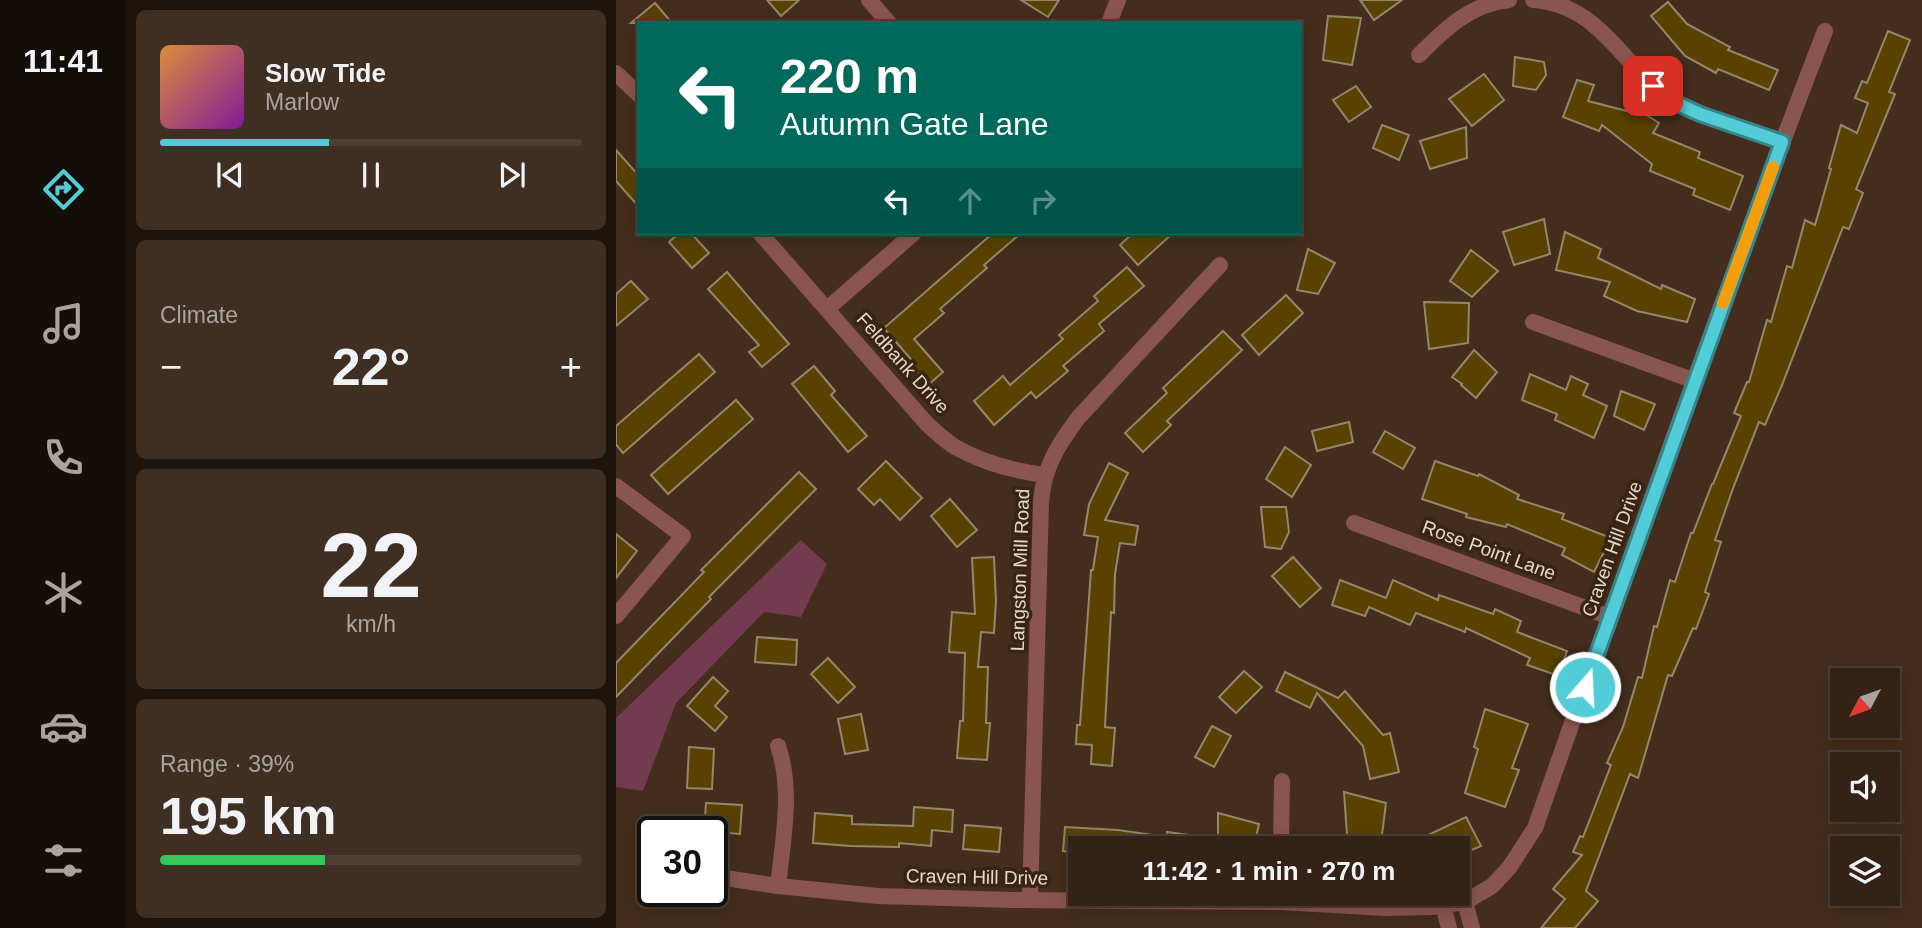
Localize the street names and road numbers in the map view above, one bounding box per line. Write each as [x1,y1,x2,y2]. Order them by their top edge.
street label: Feldbank Drive [852,308,954,418]
street label: Craven Hill Drive [1578,478,1646,620]
street label: Langston Mill Road [1007,488,1033,652]
street label: Rose Point Lane [1419,516,1559,584]
street label: Craven Hill Drive [906,865,1048,889]

